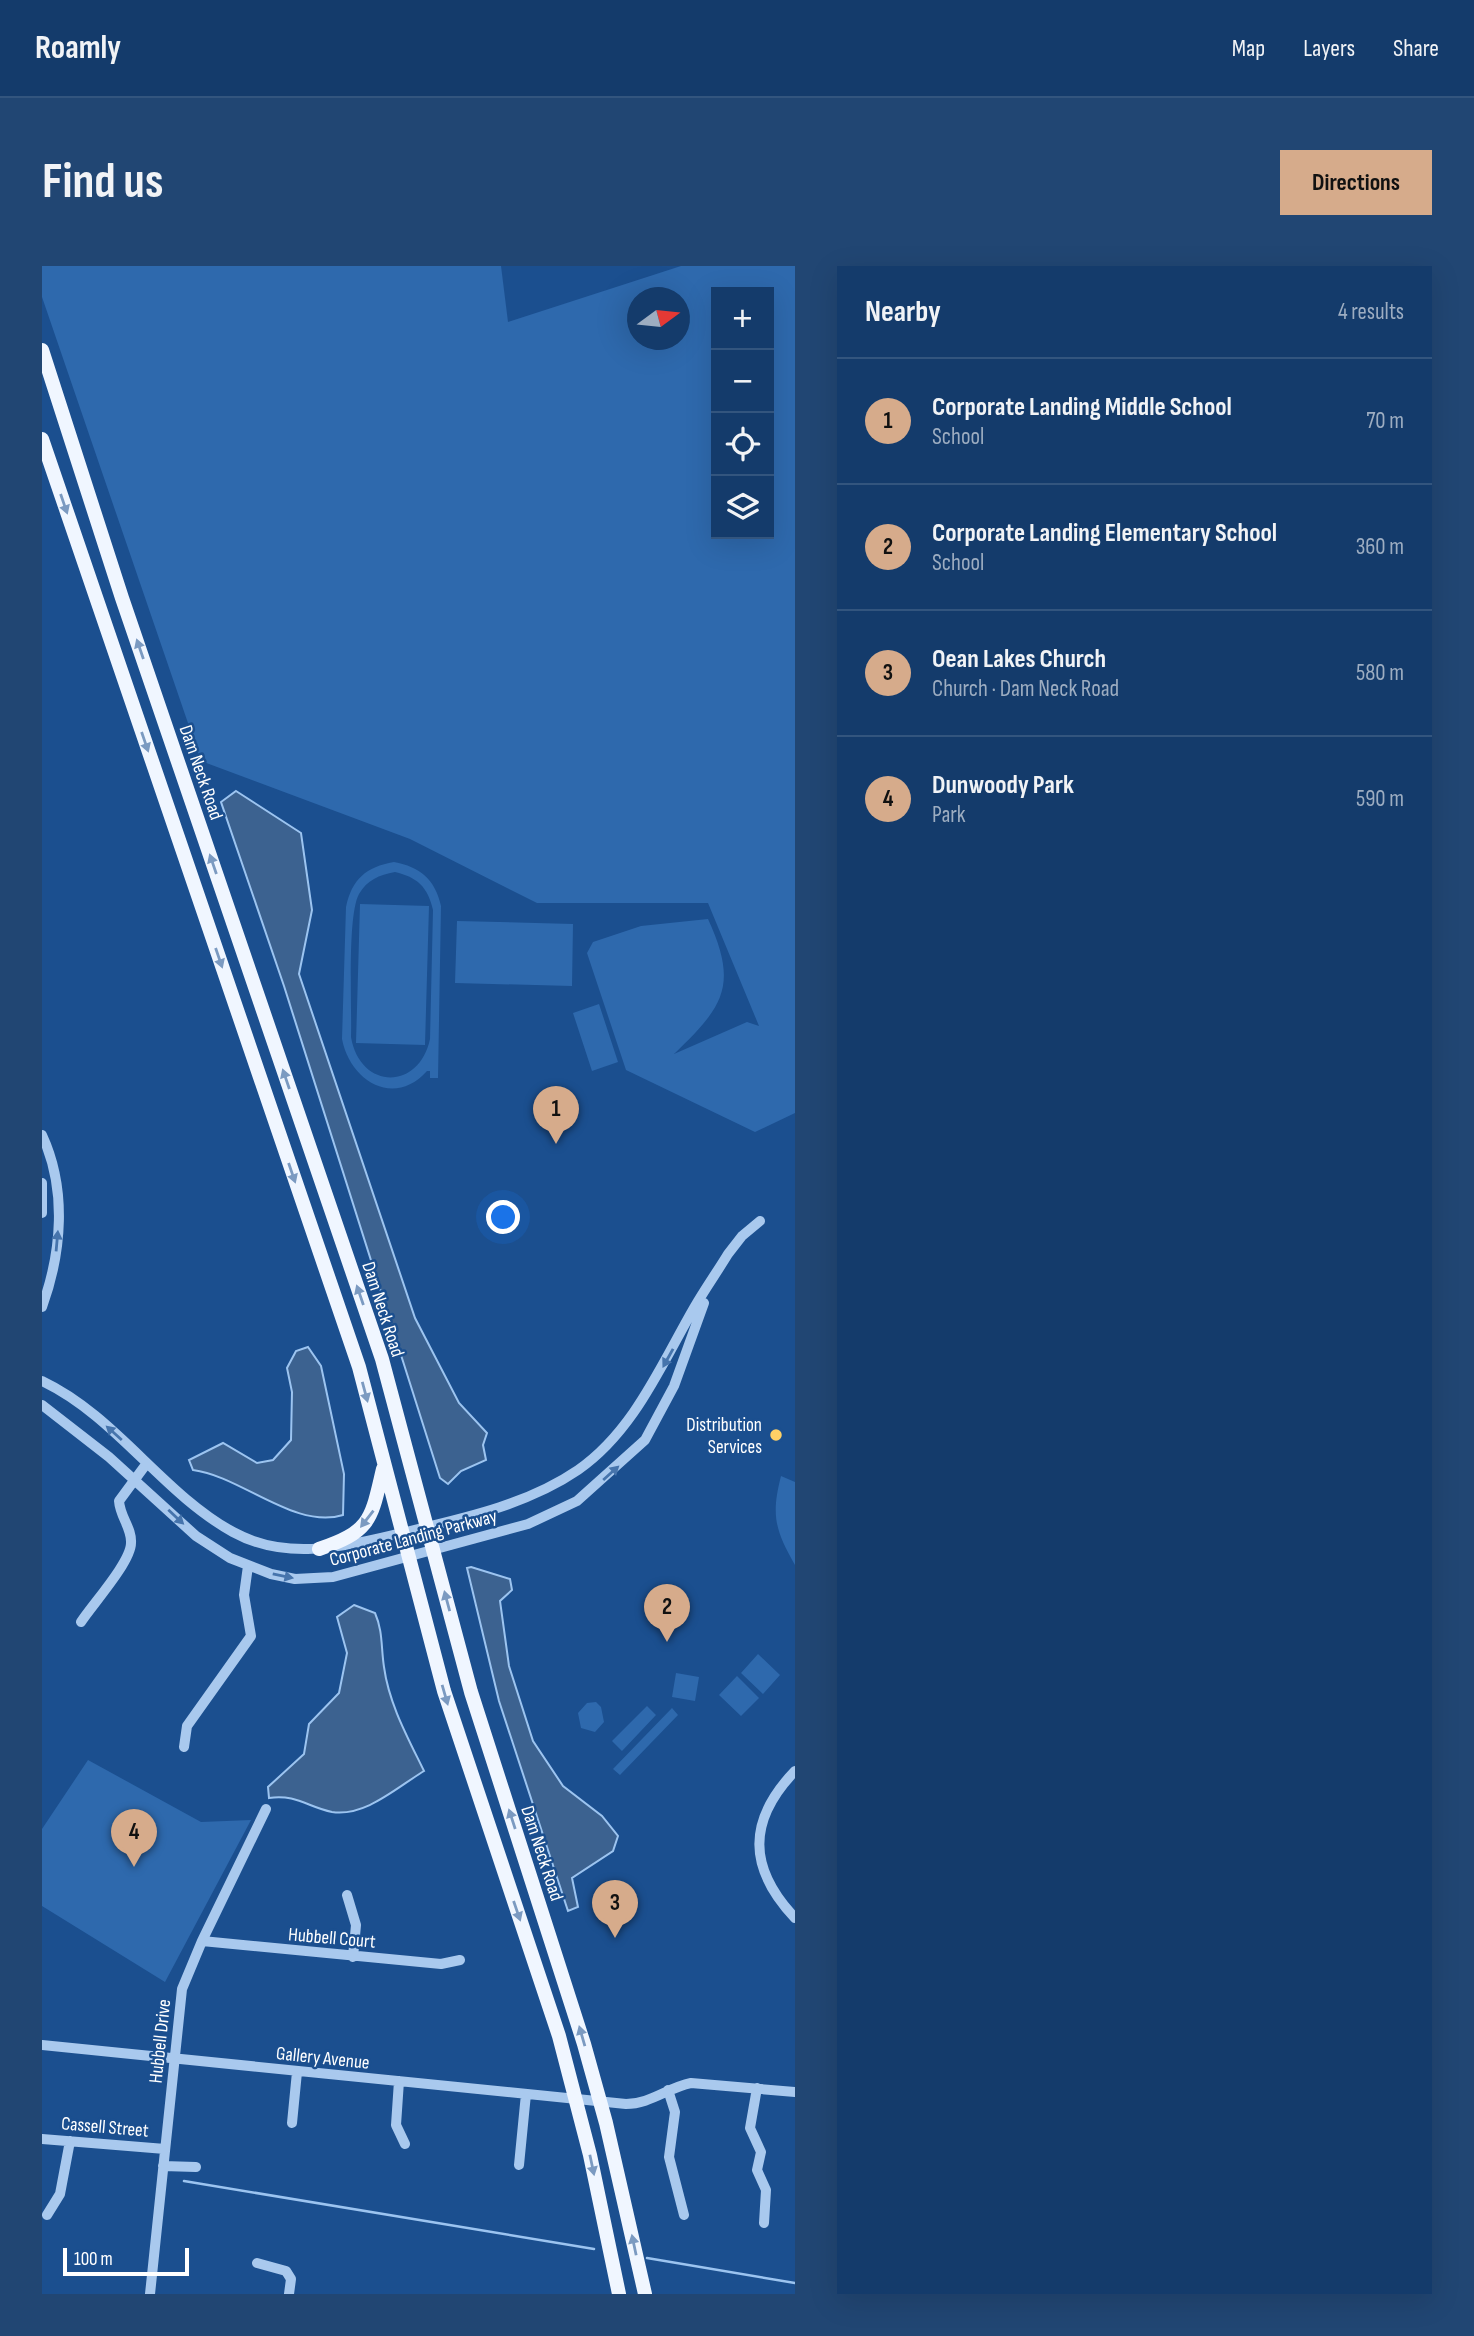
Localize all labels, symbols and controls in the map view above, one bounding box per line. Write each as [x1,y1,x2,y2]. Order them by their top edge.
text: Roamly [35,28,121,68]
text: Map [1232,34,1265,63]
text: Layers [1303,34,1355,63]
text: Share [1393,34,1439,63]
button: Directions [1280,150,1432,215]
text: Find us [42,153,164,212]
north arrow [627,287,690,350]
map controls [711,287,774,539]
button: + [711,287,774,350]
text: Nearby [865,294,941,330]
text: 4 results [1338,298,1404,326]
button: − [711,350,774,413]
text: Corporate Landing Middle School [932,392,1232,423]
text: 1 [883,407,893,435]
text: 70 m [1366,407,1404,435]
button: locate [711,413,774,476]
text: School [932,423,984,451]
button: layers [711,476,774,539]
one-way arrow [59,493,70,514]
text: Corporate Landing Elementary School [932,518,1277,549]
text: 2 [883,533,893,561]
text: 360 m [1356,533,1404,561]
text: School [932,549,984,577]
one-way arrow [134,638,145,659]
text: Oean Lakes Church [932,644,1106,675]
text: 3 [883,659,893,687]
text: 580 m [1356,659,1404,687]
text: Church · Dam Neck Road [932,675,1119,703]
street label: Dam Neck Road [174,722,228,823]
one-way arrow [140,732,151,753]
text: Dunwoody Park [932,770,1074,801]
text: 4 [883,785,893,813]
text: 590 m [1356,785,1404,813]
text: Park [932,801,966,829]
one-way arrow [207,853,218,874]
one-way arrow [214,947,225,968]
one-way arrow [281,1069,291,1090]
pin: 1 [533,1086,579,1144]
one-way arrow [287,1163,298,1184]
your location [486,1200,520,1234]
one-way arrow [52,1230,63,1252]
street label: Dam Neck Road [356,1259,409,1360]
one-way arrow [354,1284,365,1305]
one-way arrow [662,1348,674,1368]
one-way arrow [360,1381,371,1403]
place label: Distribution Services [686,1414,762,1459]
one-way arrow [105,1425,122,1441]
marker: Distribution Services [768,1427,784,1443]
one-way arrow [602,1465,620,1481]
street label: Corporate Landing Parkway [327,1505,500,1572]
one-way arrow [167,1509,184,1525]
one-way arrow [360,1509,375,1527]
one-way arrow [272,1571,294,1582]
pin: 2 [644,1584,690,1642]
one-way arrow [441,1590,452,1612]
one-way arrow [441,1685,451,1706]
street label: Dam Neck Road [515,1803,568,1904]
pin: 4 [111,1809,157,1867]
one-way arrow [506,1809,517,1830]
pin: 3 [592,1880,638,1938]
one-way arrow [512,1901,522,1922]
street label: Hubbell Court [287,1923,377,1954]
street label: Hubbell Drive [145,1998,176,2084]
one-way arrow [576,2025,587,2047]
street label: Gallery Avenue [275,2042,371,2075]
street label: Cassell Street [60,2112,150,2143]
one-way arrow [587,2154,598,2176]
one-way arrow [629,2234,640,2256]
scale bar [63,2245,189,2277]
text: 100 m [74,2248,113,2271]

